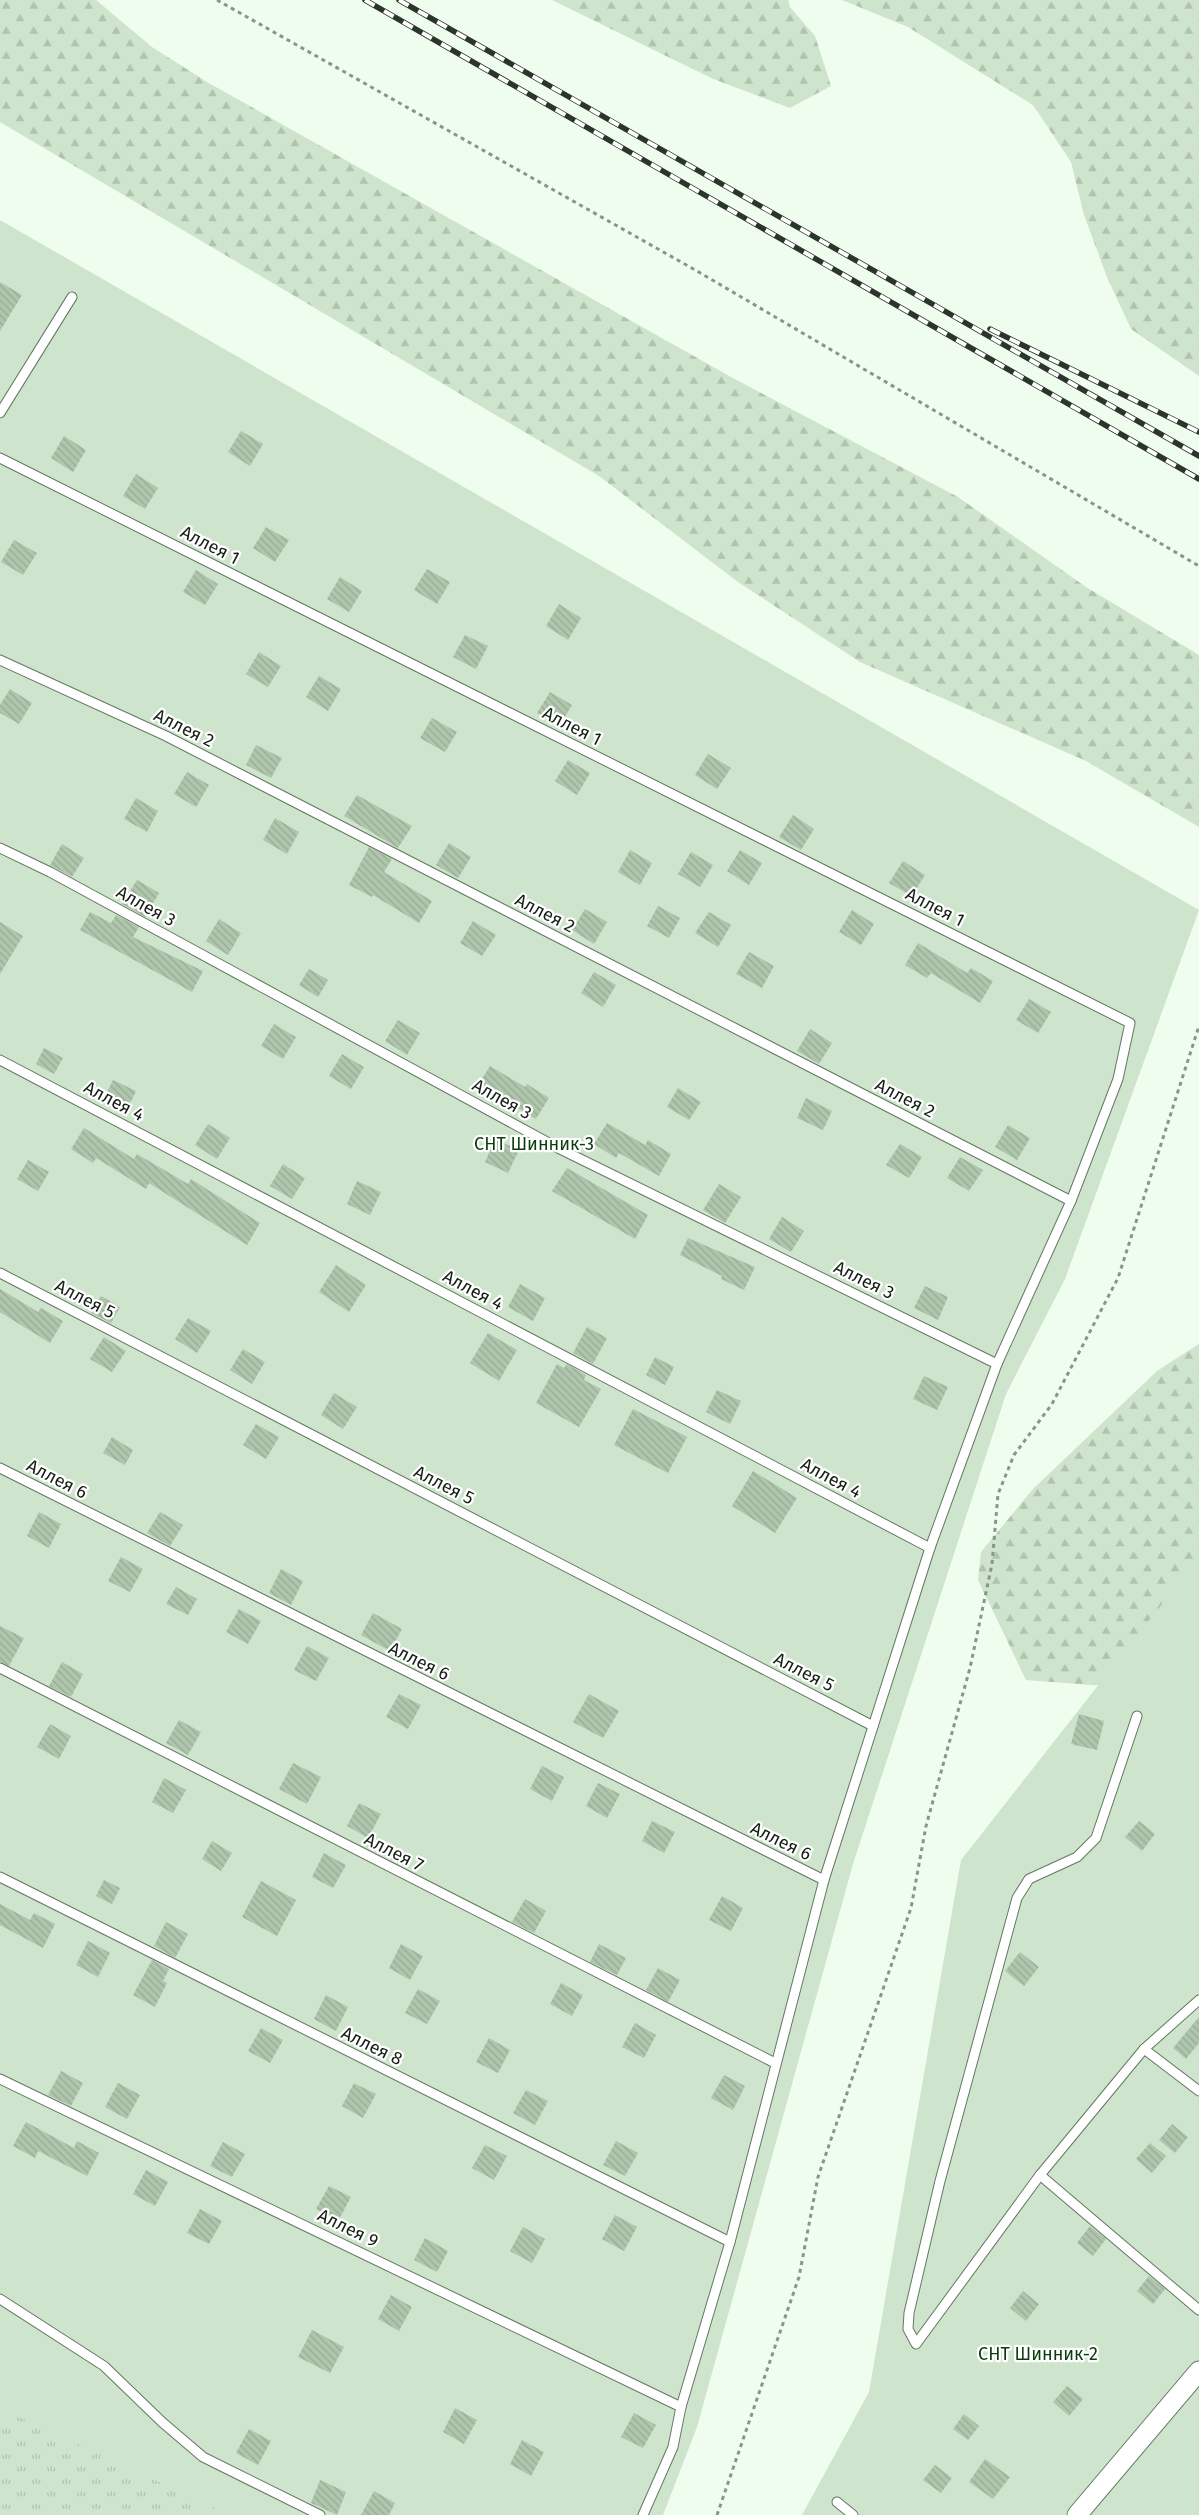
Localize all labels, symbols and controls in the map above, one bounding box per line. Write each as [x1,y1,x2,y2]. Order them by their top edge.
street label: Аллея 1 [177,521,243,569]
street label: Аллея 1 [539,702,605,750]
street label: Аллея 2 [150,704,218,752]
street label: Аллея 3 [113,881,179,931]
street label: Аллея 1 [902,883,968,931]
street label: Аллея 2 [511,889,579,937]
street label: Аллея 3 [469,1074,535,1124]
street label: Аллея 2 [871,1074,939,1122]
street label: Аллея 4 [80,1076,148,1126]
park label: СНТ Шинник-3 [474,1133,594,1155]
street label: Аллея 3 [830,1256,898,1304]
street label: Аллея 4 [439,1265,507,1315]
street label: Аллея 5 [51,1275,119,1323]
street label: Аллея 4 [797,1453,865,1503]
street label: Аллея 6 [23,1454,91,1504]
street label: Аллея 5 [410,1461,478,1509]
street label: Аллея 6 [385,1637,453,1685]
street label: Аллея 5 [770,1648,838,1696]
street label: Аллея 6 [747,1817,815,1865]
street label: Аллея 7 [361,1828,427,1876]
street label: Аллея 8 [338,2022,406,2070]
street label: Аллея 9 [314,2204,382,2252]
park label: СНТ Шинник-2 [978,2343,1098,2365]

